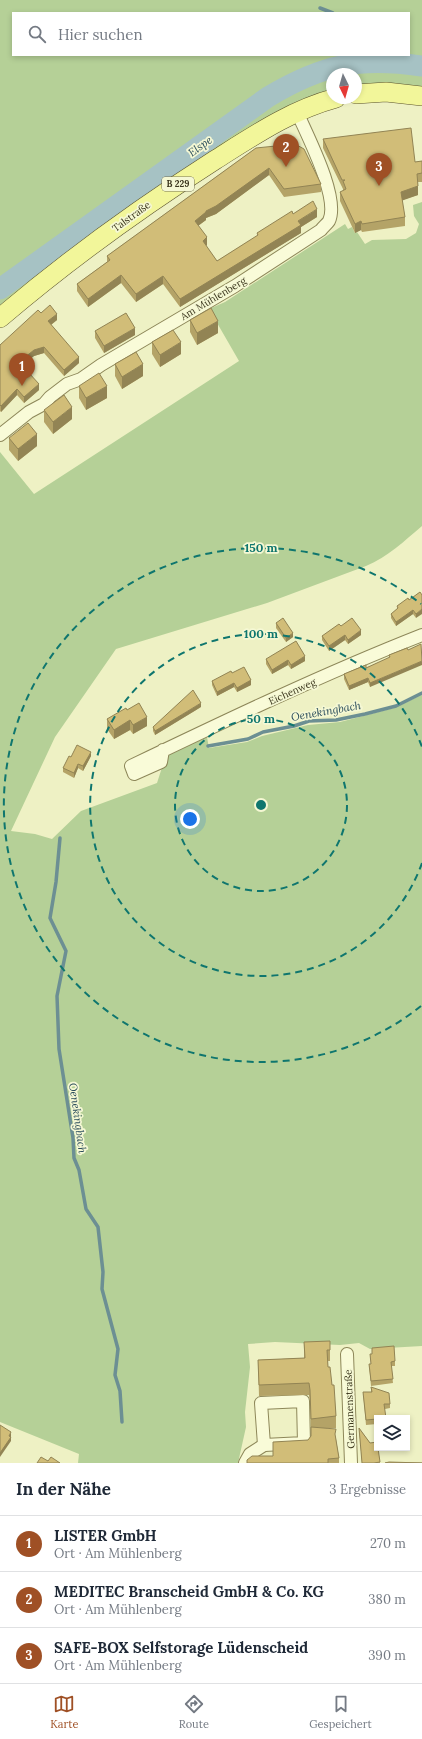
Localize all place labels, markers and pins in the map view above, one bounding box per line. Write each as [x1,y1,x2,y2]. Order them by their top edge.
pin: 2 [273,134,299,167]
pin: 3 [366,153,392,186]
pin: 1 [9,353,35,386]
centre of rings [254,798,268,812]

